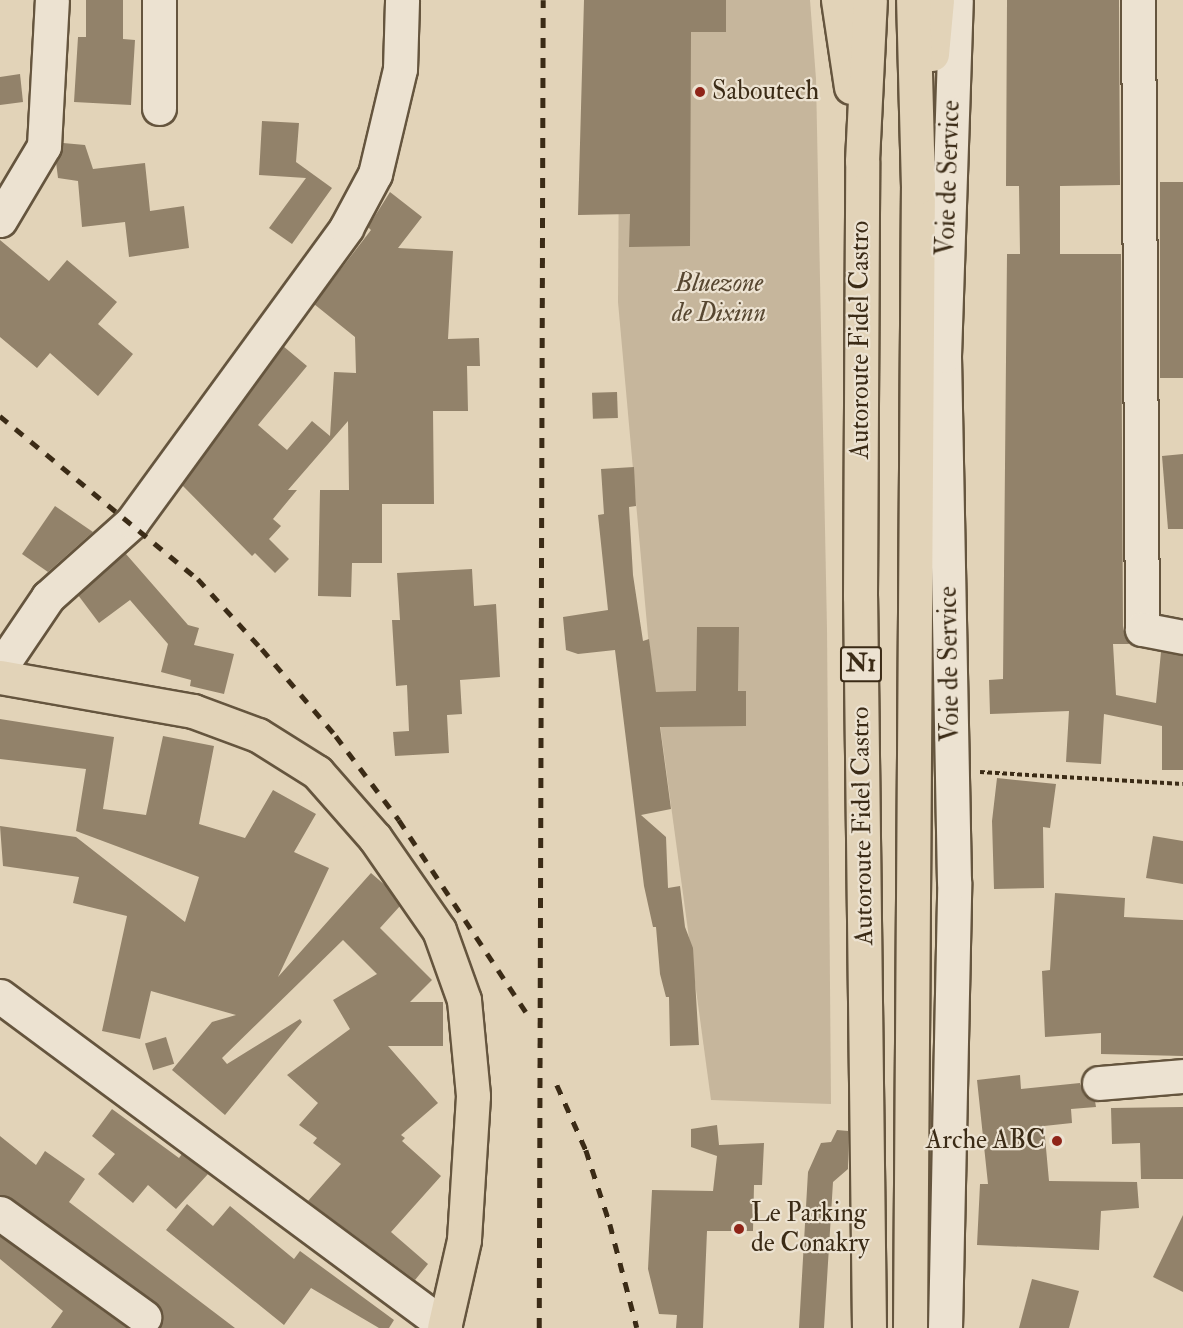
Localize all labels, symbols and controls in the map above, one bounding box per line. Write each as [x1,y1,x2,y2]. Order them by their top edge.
place label: Saboutech [712,76,819,108]
marker: Saboutech [693,85,707,99]
street label: Voie de Service [931,100,967,256]
street label: Autoroute Fidel Castro [845,221,877,459]
park label: Bluezone de Dixinn [672,268,766,330]
street label: Voie de Service [933,586,967,742]
road number: N1 [838,643,884,685]
street label: Autoroute Fidel Castro [845,706,881,946]
place label: Arche ABC [926,1125,1045,1157]
marker: Arche ABC [1050,1134,1064,1148]
place label: Le Parking de Conakry [751,1198,869,1260]
marker: Le Parking de Conakry [732,1222,746,1236]

